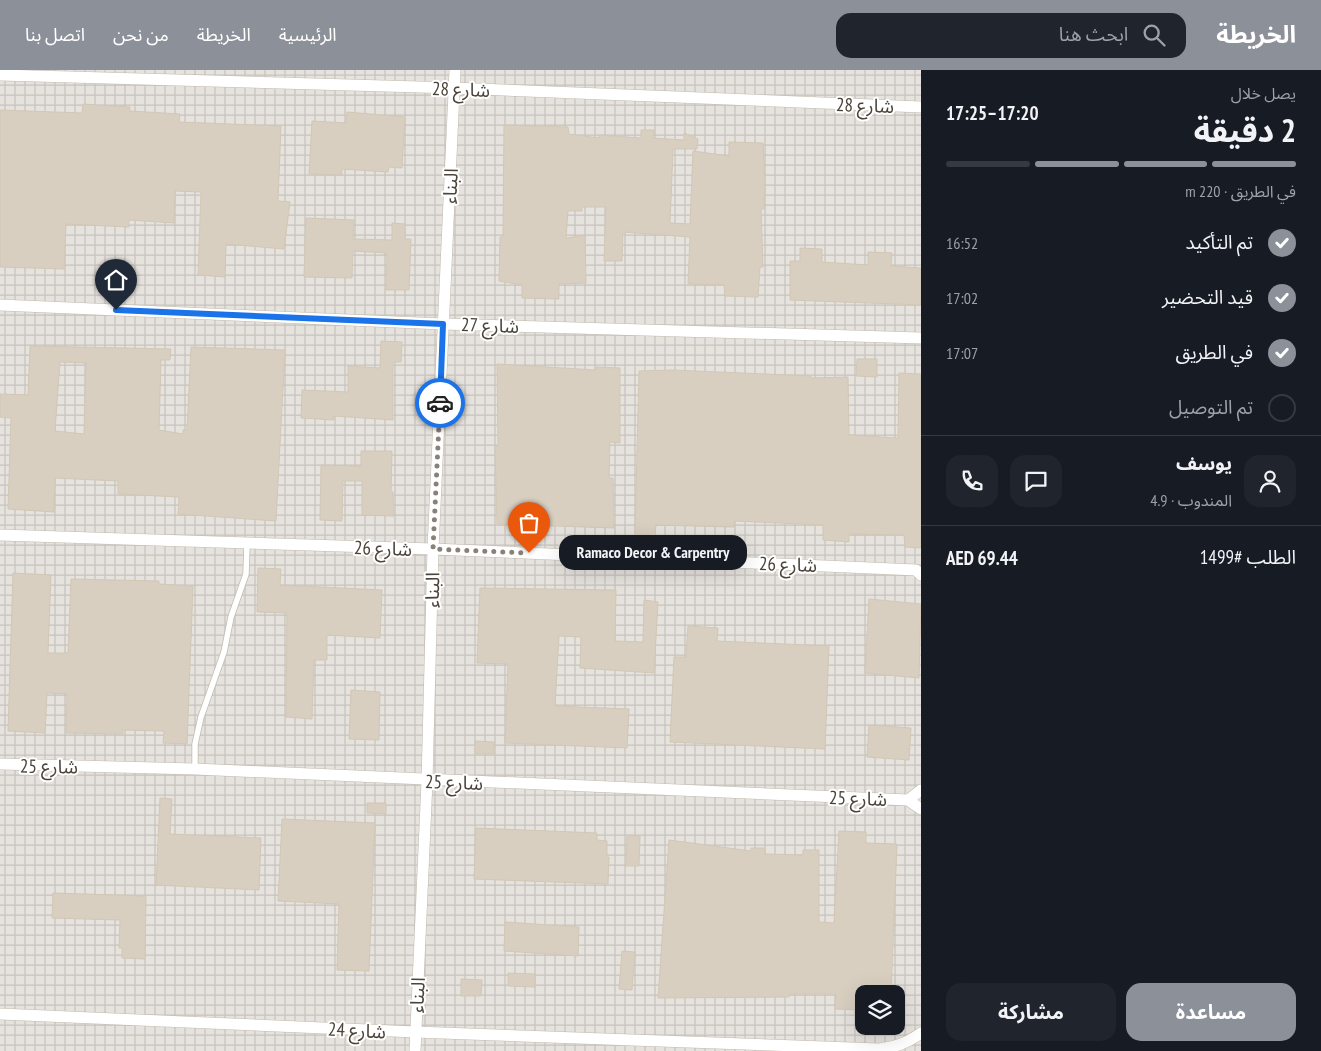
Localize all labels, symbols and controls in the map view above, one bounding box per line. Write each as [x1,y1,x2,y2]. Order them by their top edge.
search box [836,13,1186,58]
text: الخريطة [1216,19,1296,50]
icon: search [1140,21,1168,49]
text: ابحث هنا [1059,22,1128,46]
text: اتصل بنا [25,23,85,46]
text: من نحن [113,23,169,46]
text: الخريطة [197,23,251,46]
text: الرئيسية [279,23,337,46]
street label: شارع 28 [431,76,490,104]
text: يصل خلال [1231,83,1296,103]
street label: شارع 28 [835,92,894,120]
text: 17:20–17:25 [946,101,1039,125]
text: 2 دقيقة [1194,109,1296,151]
street label: البناء [437,167,463,205]
text: في الطريق · 220 m [1185,181,1296,201]
icon: check [1268,229,1296,257]
text: تم التأكيد [1186,230,1253,254]
text: 16:52 [946,233,978,253]
pin [95,259,137,310]
icon: home [102,266,130,294]
icon: check [1268,284,1296,312]
text: قيد التحضير [1162,285,1253,309]
text: 17:02 [946,288,978,308]
street label: شارع 27 [460,312,519,340]
icon: check [1268,339,1296,367]
text: في الطريق [1176,340,1253,364]
text: 17:07 [946,343,978,363]
courier [415,378,465,428]
icon: car [426,389,454,417]
text: تم التوصيل [1169,395,1253,419]
text: يوسف [1176,451,1232,475]
button: phone [946,455,998,507]
button: chat [1010,455,1062,507]
button: person [1244,455,1296,507]
text: المندوب · 4.9 [1150,490,1232,510]
pin [508,502,550,553]
icon: bag [515,509,543,537]
street label: شارع 26 [353,535,412,563]
callout: Ramaco Decor & Carpentry [559,536,746,570]
text: Ramaco Decor & Carpentry [577,542,729,562]
text: الطلب #1499 [1200,545,1296,569]
text: AED 69.44 [946,546,1018,570]
street label: شارع 26 [758,551,817,579]
street label: البناء [420,572,444,608]
street label: شارع 25 [20,753,78,781]
street label: شارع 25 [424,769,483,797]
street label: شارع 25 [828,785,887,813]
street label: البناء [404,976,430,1014]
button: مشاركة [946,983,1116,1041]
button: مساعدة [1126,983,1296,1041]
map controls [855,985,905,1035]
button: layers [855,985,905,1035]
street label: شارع 24 [327,1016,387,1046]

